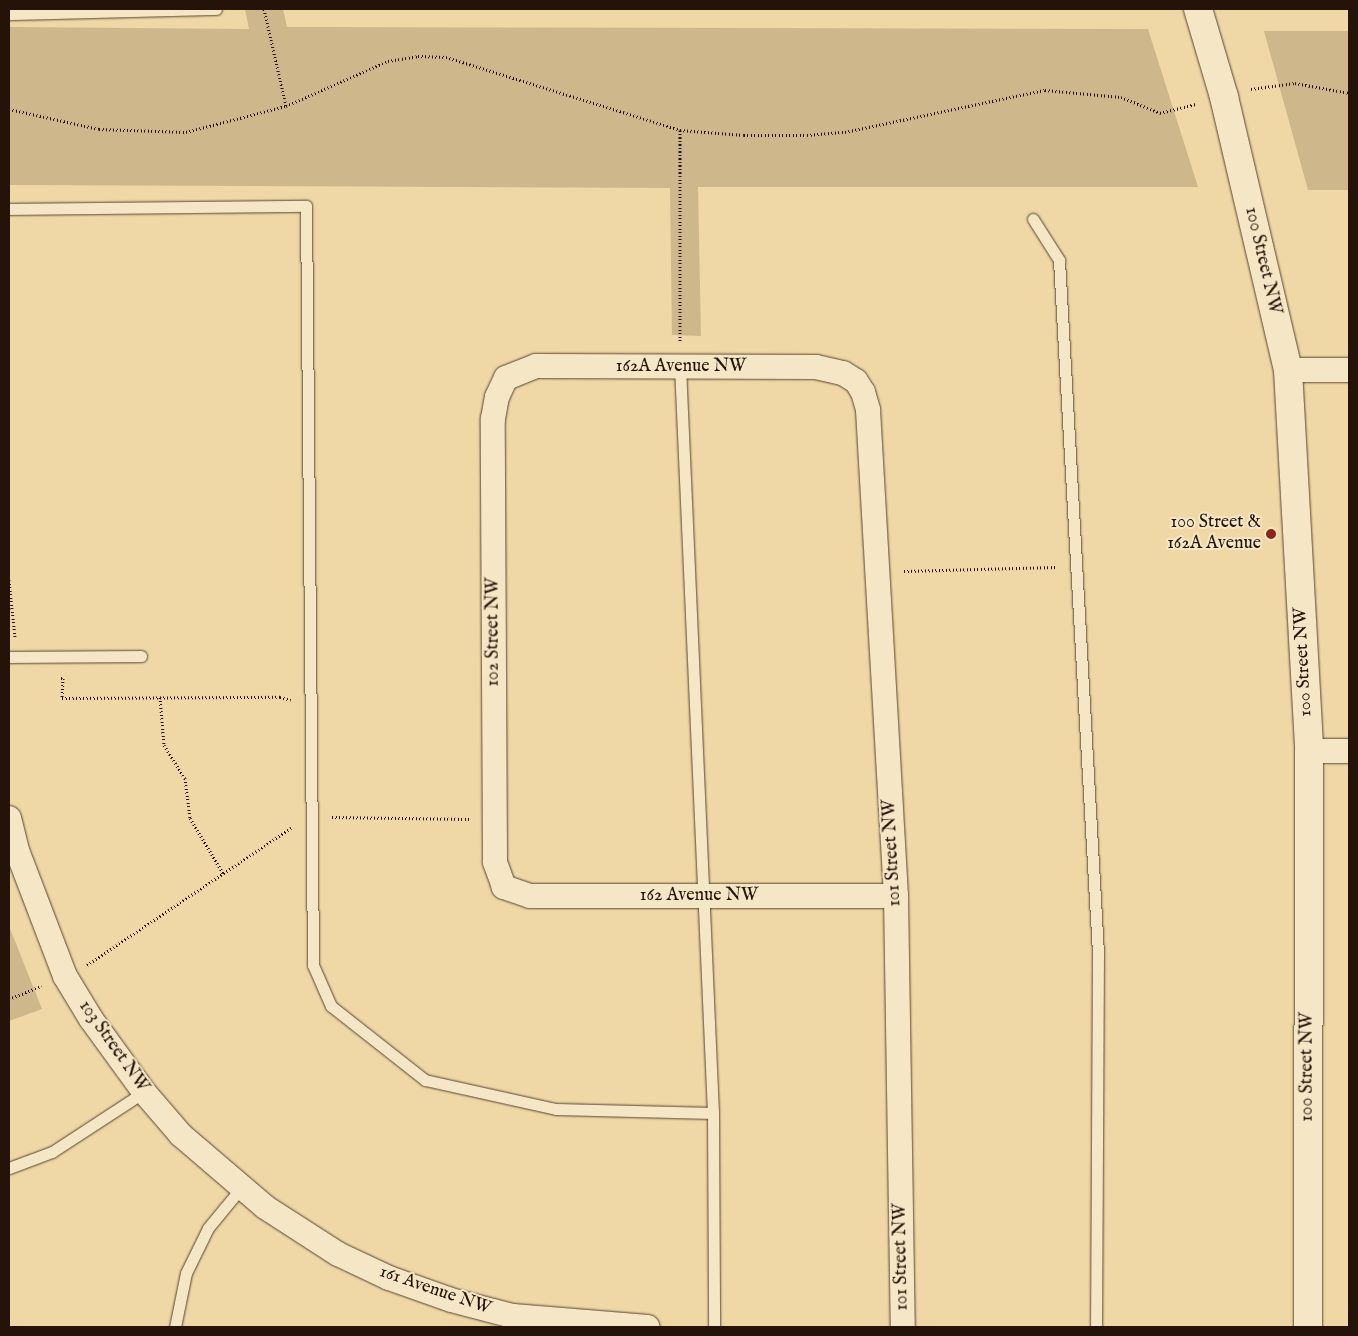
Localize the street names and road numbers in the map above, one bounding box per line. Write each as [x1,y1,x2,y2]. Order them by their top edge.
street label: 100 Street NW [1239,205,1285,317]
street label: 162A Avenue NW [616,356,746,378]
street label: 102 Street NW [483,577,505,687]
street label: 100 Street NW [1290,607,1318,717]
street label: 101 Street NW [879,799,907,907]
street label: 162 Avenue NW [640,885,758,907]
street label: 103 Street NW [73,997,153,1097]
street label: 100 Street NW [1297,1012,1319,1122]
street label: 101 Street NW [890,1203,914,1311]
street label: 161 Avenue NW [376,1262,494,1320]

